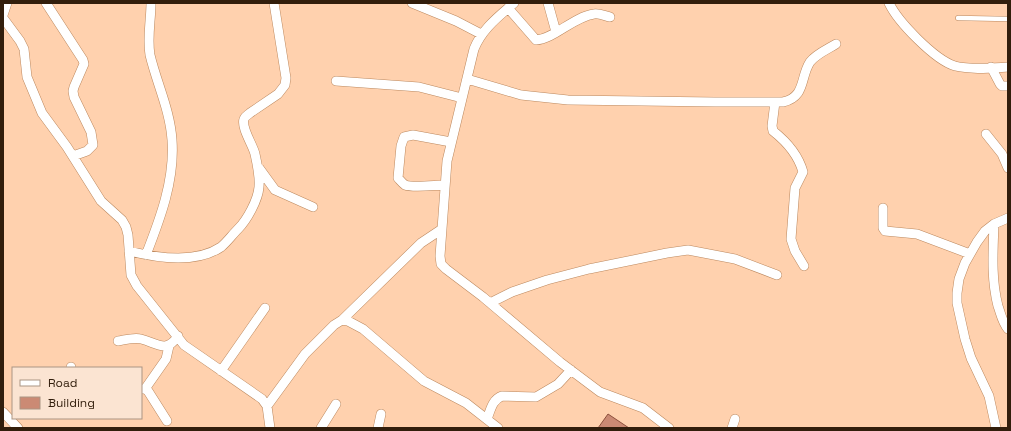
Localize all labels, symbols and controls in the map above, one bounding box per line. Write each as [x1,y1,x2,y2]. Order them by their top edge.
legend [12,367,142,419]
text: Road [48,375,77,391]
text: Building [48,395,95,411]

